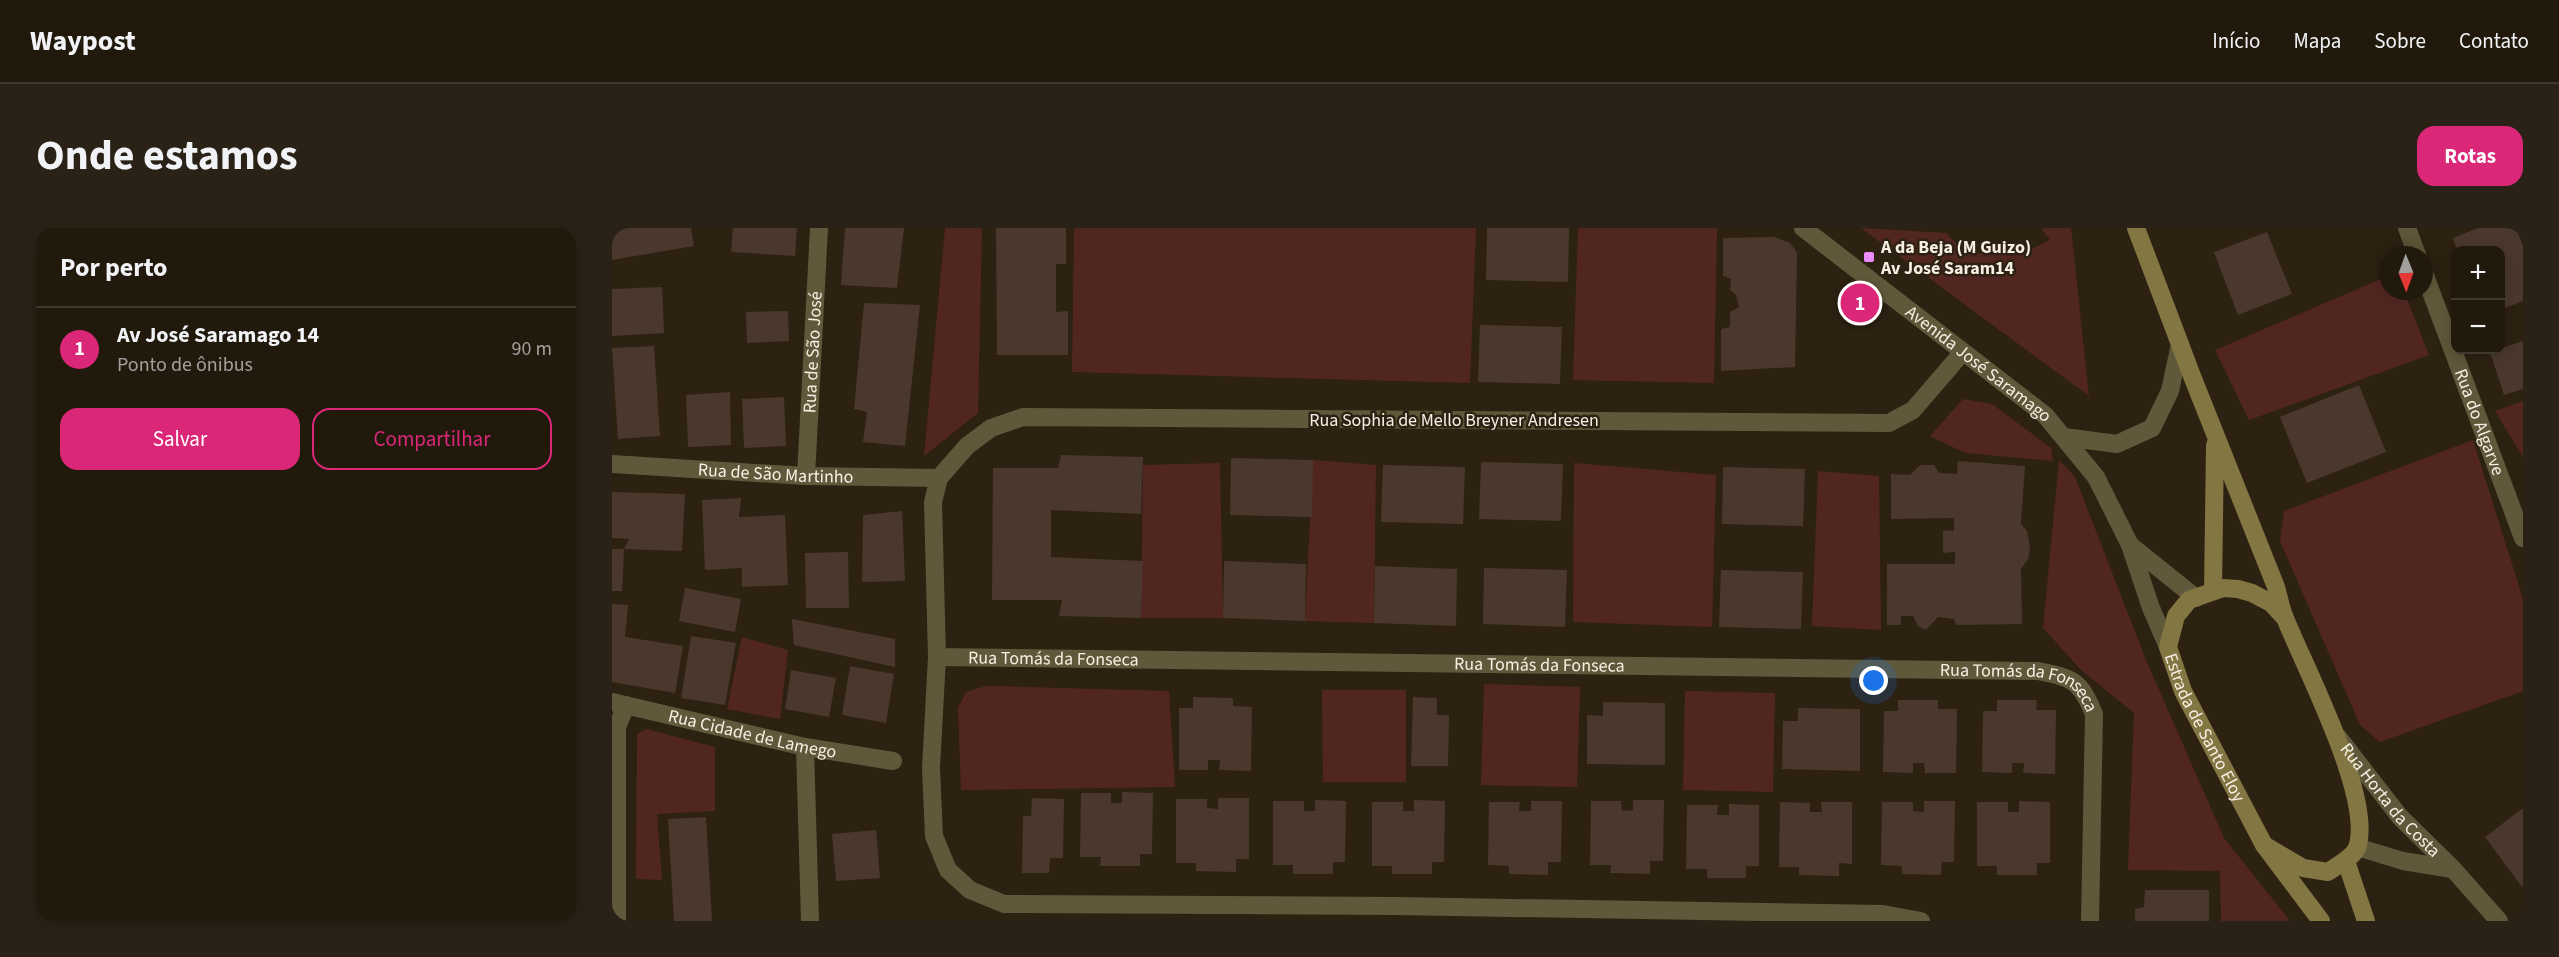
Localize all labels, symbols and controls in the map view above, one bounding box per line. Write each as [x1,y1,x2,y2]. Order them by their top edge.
text: Waypost [30,21,136,61]
text: Início [2212,26,2260,56]
text: Mapa [2293,26,2341,56]
text: Sobre [2374,26,2426,56]
text: Contato [2459,26,2529,56]
text: Onde estamos [36,126,298,186]
button: Rotas [2417,126,2523,186]
place label: A da Beja (M Guizo) Av José Saram14 [1880,235,2031,281]
north arrow [2379,246,2433,300]
map controls [2451,246,2505,354]
button: + [2451,246,2505,300]
text: Por perto [60,249,168,286]
marker: A da Beja (M Guizo) Av José Saram14 [1862,250,1876,264]
pin: 1 [1840,280,1880,326]
street label: Rua de São José [797,290,829,414]
street label: Avenida José Saramago [1900,300,2058,427]
button: − [2451,300,2505,354]
text: Av José Saramago 14 [117,319,319,351]
text: 1 [74,335,85,363]
text: 90 m [512,335,552,363]
text: Ponto de ônibus [117,351,253,379]
street label: Rua do Algarve [2448,365,2511,479]
button: Salvar [60,408,300,470]
button: Compartilhar [312,408,552,470]
street label: Rua Sophia de Mello Breyner Andresen [1309,408,1599,433]
street label: Rua de São Martinho [697,457,854,490]
street label: Rua Tomás da Fonseca [968,645,1139,673]
street label: Estrada de Santo Eloy [2158,650,2251,807]
street label: Rua Tomás da Fonseca [1454,652,1625,679]
street label: Rua Tomás da Fonseca [1940,658,2104,716]
your location [1859,666,1888,695]
street label: Rua Cidade de Lamego [666,704,838,765]
street label: Rua Horta da Costa [2334,738,2446,863]

